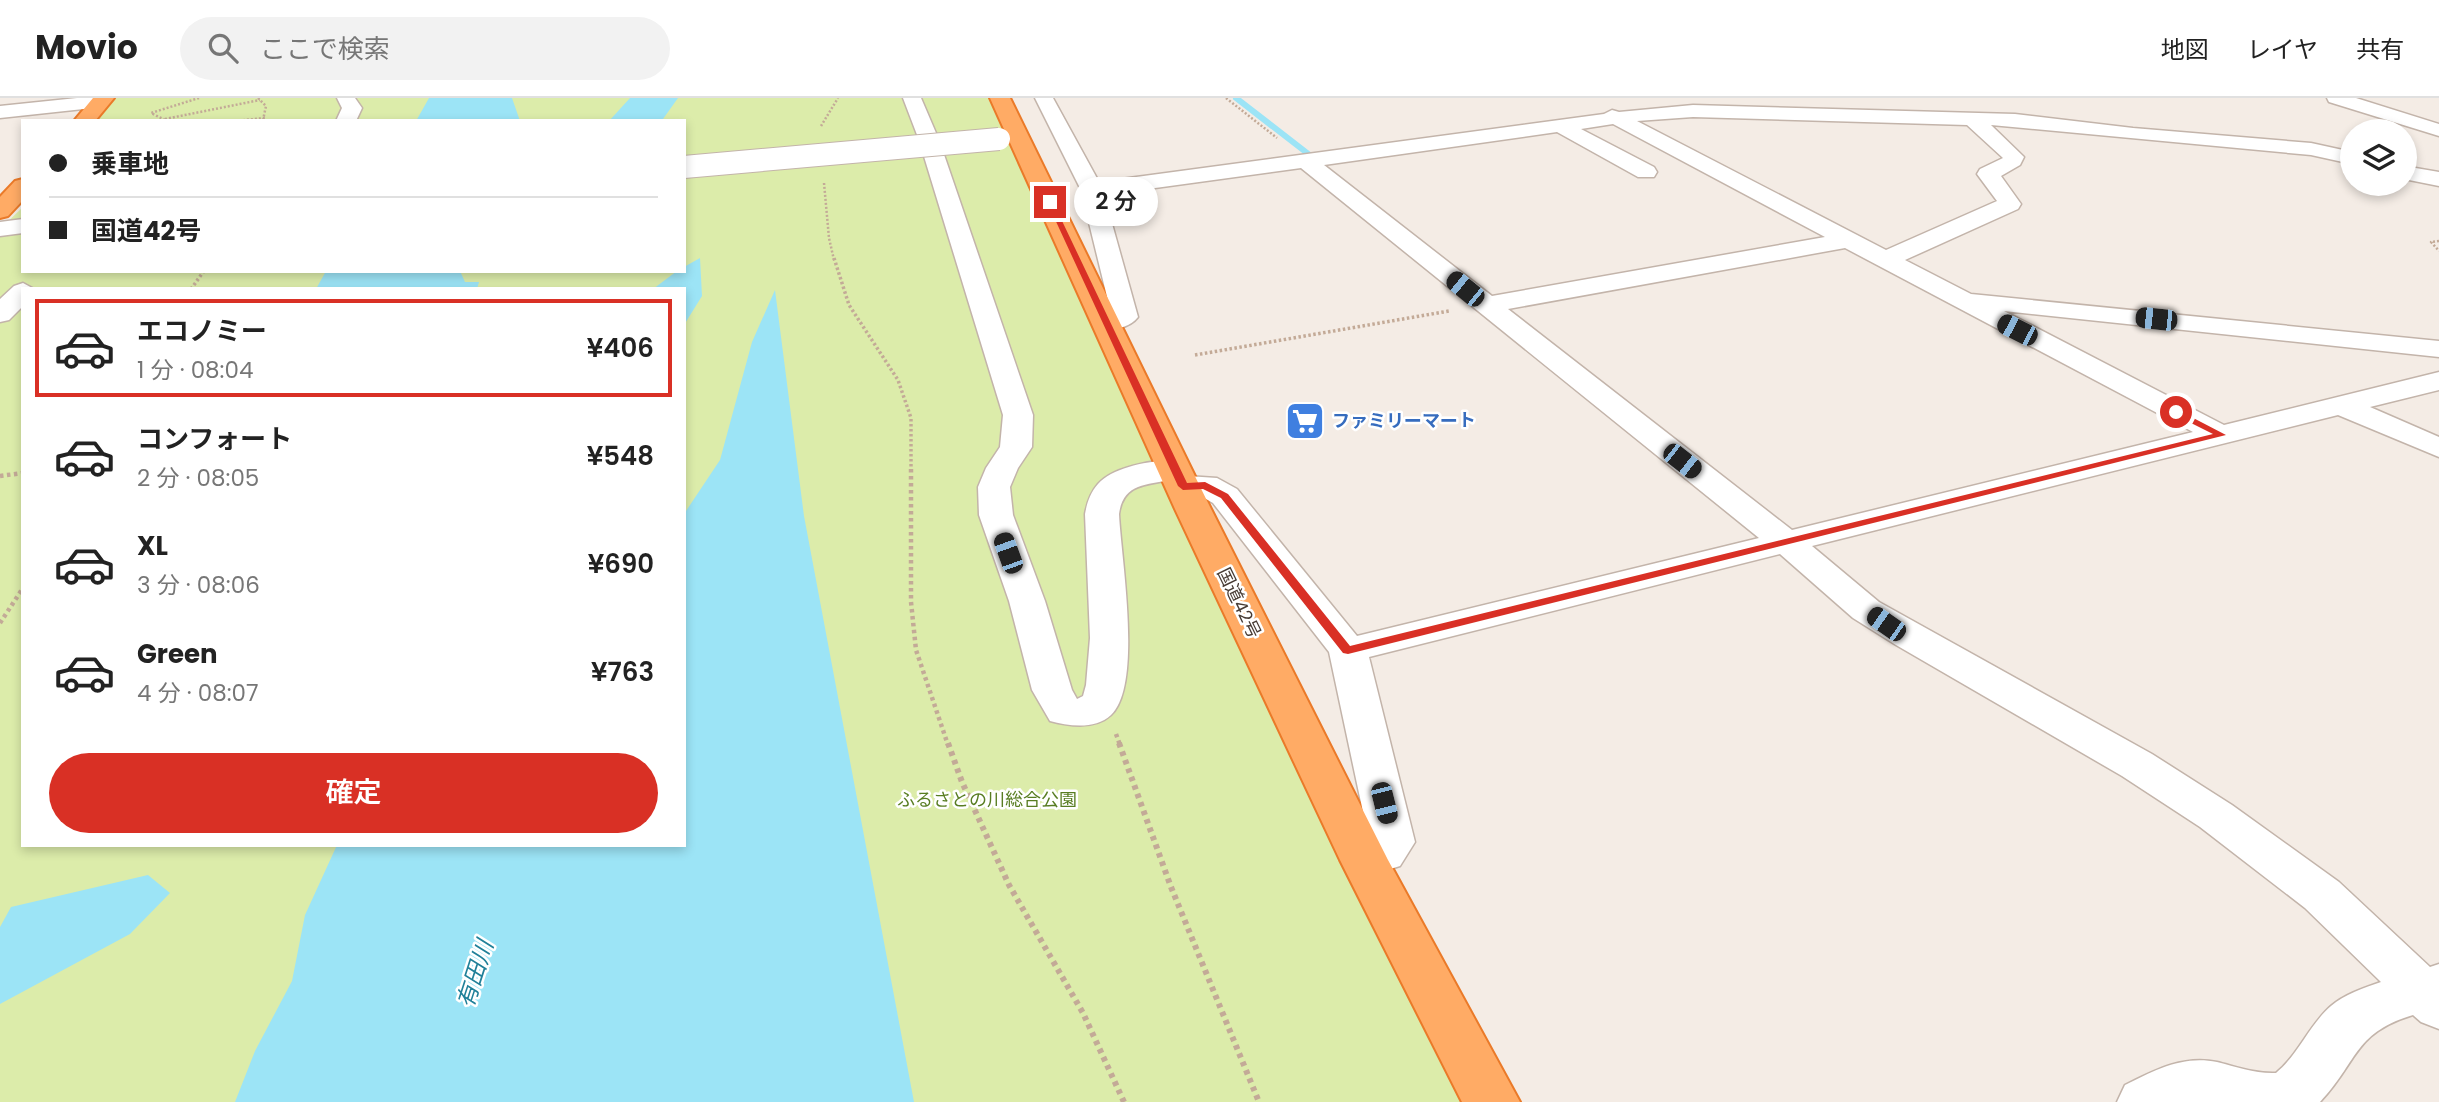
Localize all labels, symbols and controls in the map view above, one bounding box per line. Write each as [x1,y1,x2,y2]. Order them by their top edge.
search box [180,17,670,80]
text: Movio [35,24,138,71]
icon: search [204,29,242,67]
text: ここで検索 [260,31,390,67]
text: 地図 [2161,33,2209,66]
text: レイヤ [2247,33,2318,66]
text: 共有 [2356,33,2404,66]
map controls [2340,119,2417,196]
button: layers [2340,119,2417,196]
text: 乗車地 [91,146,169,182]
callout: 2 分 [1074,178,1158,226]
text: 2 分 [1095,185,1137,217]
route end [1034,186,1066,218]
text: 国道42号 [91,213,201,249]
car [1443,268,1488,310]
car [2135,306,2178,332]
car [1994,311,2041,349]
text: エコノミー [137,313,267,349]
icon: car [53,317,116,380]
text: ¥406 [587,330,654,366]
text: 1 分 · 08:04 [137,354,253,386]
route start [2160,396,2192,428]
supermarket icon: ファミリーマート [1284,400,1326,442]
place label: ファミリーマート [1332,408,1476,433]
text: コンフォート [137,421,292,457]
icon: car [53,425,116,488]
text: ¥548 [587,438,654,474]
car [1659,440,1706,482]
text: 2 分 · 08:05 [137,462,259,494]
text: XL [137,528,168,564]
car [991,530,1026,576]
icon: car [53,533,116,596]
text: ¥690 [588,546,654,582]
street label: 国道42号 [1212,563,1267,642]
text: 3 分 · 08:06 [137,569,260,601]
car [1863,603,1910,645]
text: Green [137,636,218,672]
icon: car [53,641,116,704]
text: ¥763 [591,654,654,690]
text: 4 分 · 08:07 [137,677,259,709]
button: 確定 [49,753,658,833]
car [1369,780,1400,826]
park label: ふるさとの川総合公園 [897,787,1077,812]
water label: 有田川 [449,933,502,1012]

